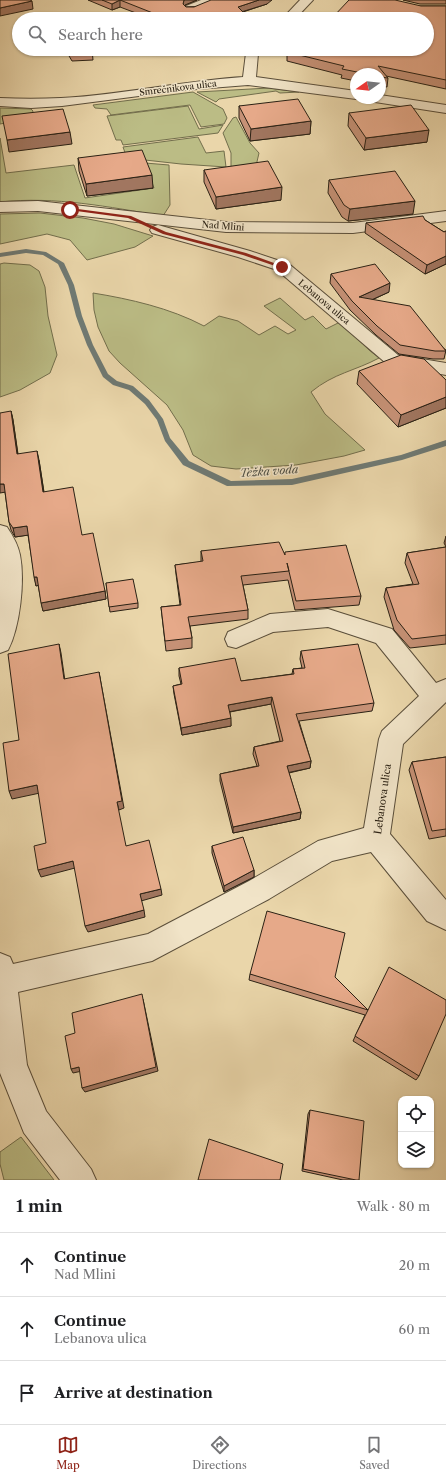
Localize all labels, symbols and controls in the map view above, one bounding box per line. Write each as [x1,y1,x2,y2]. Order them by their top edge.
search box [12,12,434,56]
icon: search [26,23,48,45]
text: Search here [58,25,143,44]
north arrow [350,68,386,104]
street label: Smrečnikova ulica [139,77,217,98]
route start [61,201,79,219]
street label: Nad Mlini [201,219,245,232]
route end [273,258,291,276]
street label: Lebanova ulica [296,277,353,327]
water label: Težka voda [239,462,299,480]
street label: Lebanova ulica [371,762,394,835]
map controls [398,1096,434,1168]
button: locate [398,1096,434,1132]
button: layers [398,1132,434,1168]
text: 1 min [16,1196,63,1216]
text: Walk · 80 m [357,1198,430,1214]
text: Continue [54,1247,126,1266]
icon: ahead [16,1254,38,1276]
text: 20 m [399,1257,430,1273]
text: Nad Mlini [54,1266,116,1282]
text: Continue [54,1311,126,1330]
icon: ahead [16,1318,38,1340]
text: 60 m [399,1321,430,1337]
text: Lebanova ulica [54,1330,147,1346]
icon: arrive [16,1382,38,1404]
text: Arrive at destination [54,1383,213,1402]
tab: Map [56,1434,80,1472]
tab: Directions [192,1434,247,1472]
tab: Saved [359,1434,390,1472]

